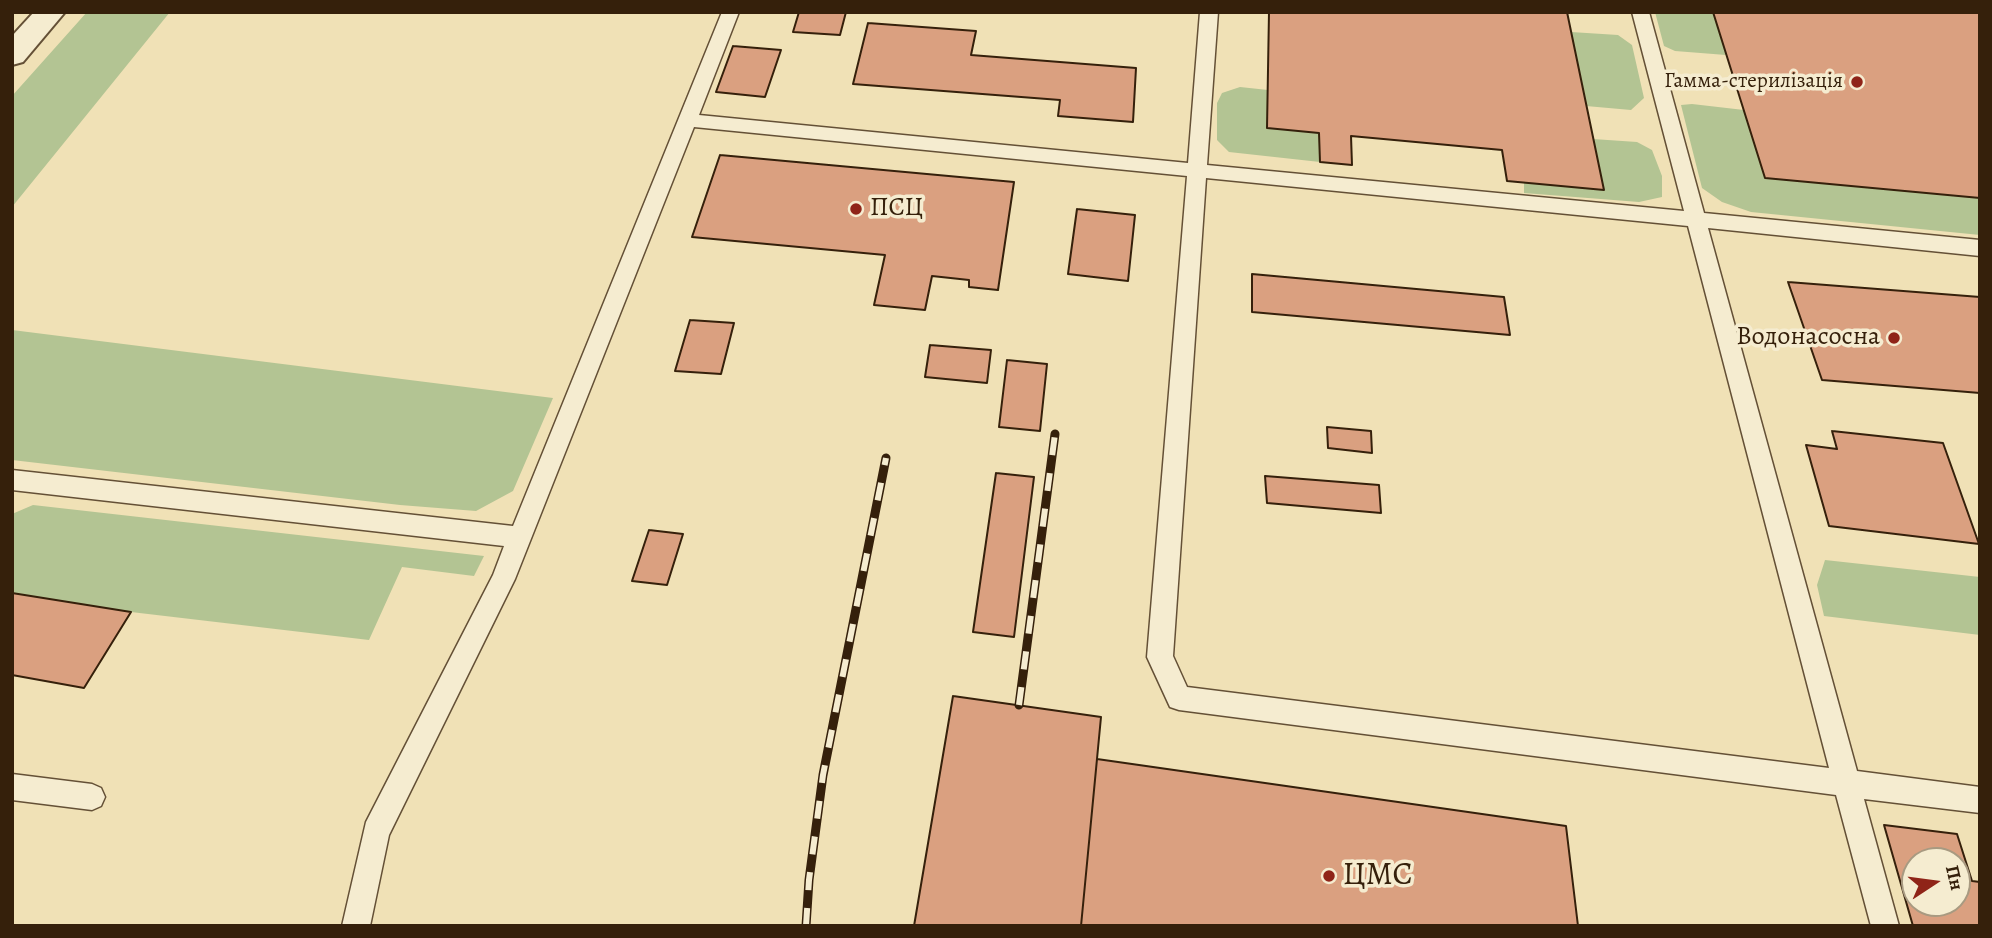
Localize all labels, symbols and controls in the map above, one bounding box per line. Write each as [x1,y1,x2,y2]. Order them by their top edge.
place label: Гамма-стерилізація [1664,69,1843,95]
marker: Гамма-стерилізація [1849,74,1865,90]
place label: ПСЦ [870,193,923,225]
marker: ПСЦ [848,201,864,217]
place label: Водонасосна [1736,322,1880,354]
marker: Водонасосна [1886,330,1902,346]
north arrow [1901,847,1971,917]
place label: ЦМС [1343,857,1413,895]
text: Пн [1939,863,1970,893]
marker: ЦМС [1321,868,1337,884]

